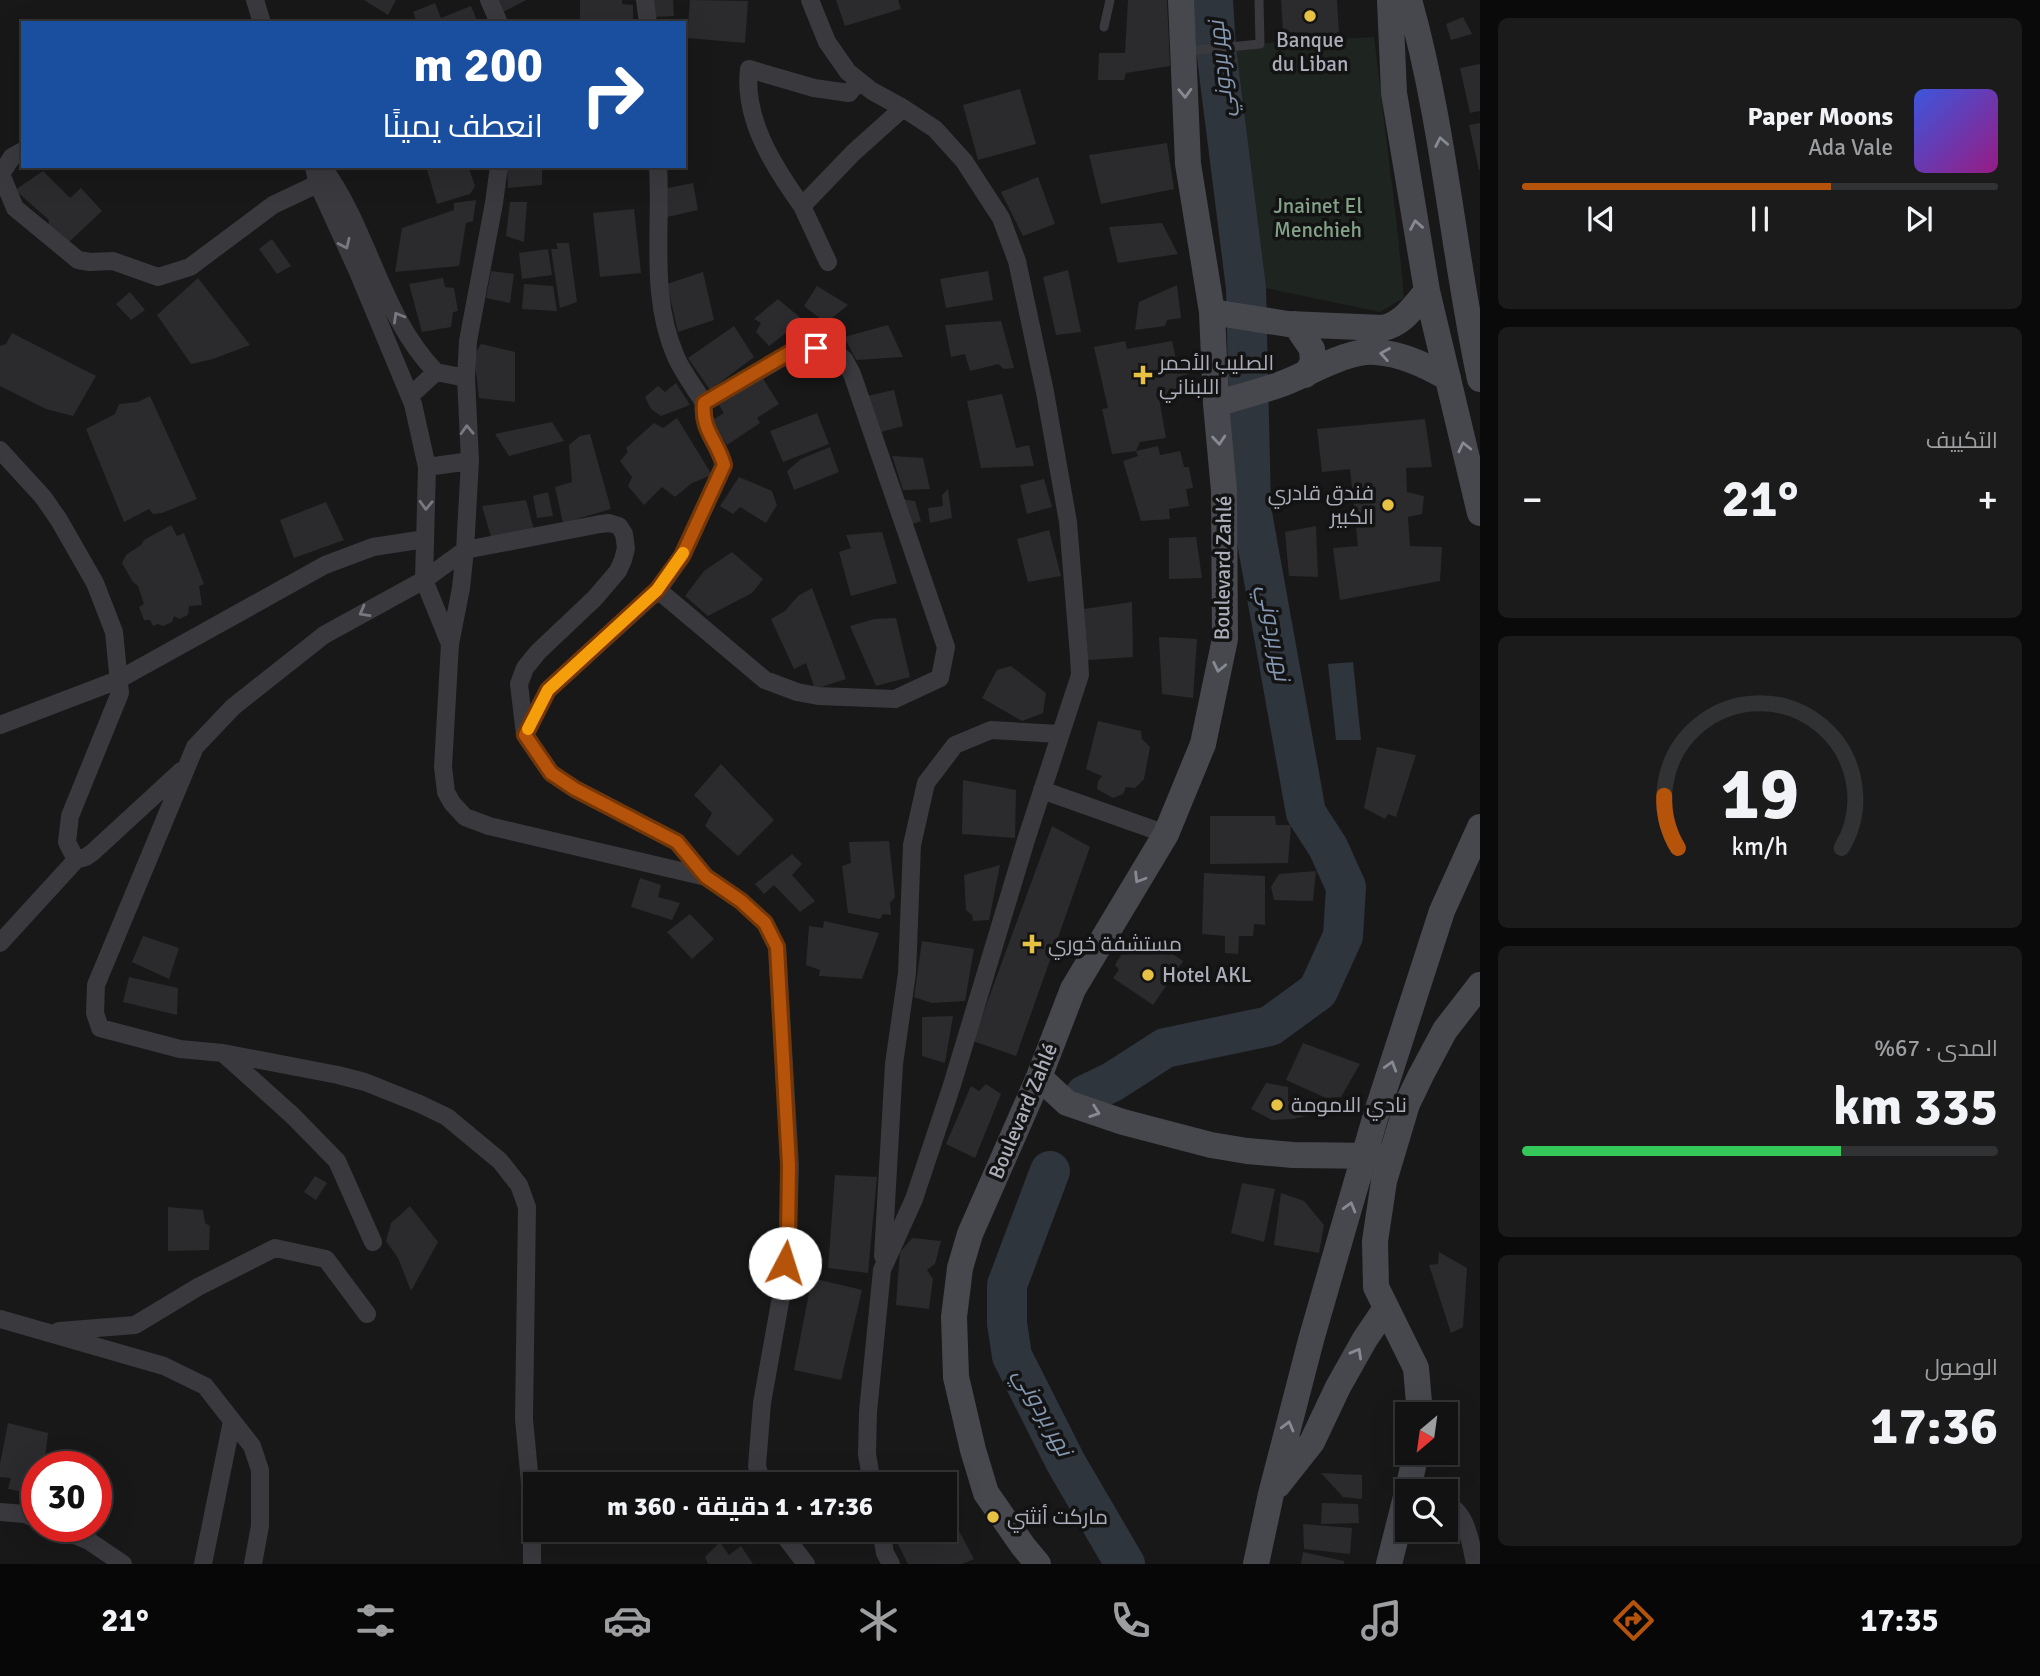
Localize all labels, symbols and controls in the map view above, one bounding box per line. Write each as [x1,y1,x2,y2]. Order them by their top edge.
marker: Banque du Liban [1302,8,1318,24]
water label: نهر بردوني [1201,16,1243,118]
place label: Banque du Liban [1272,27,1348,77]
text: 200 m [413,35,543,95]
icon: right [567,49,658,140]
one-way arrow [1178,87,1193,98]
text: Paper Moons [1747,101,1893,133]
text: انعطف يمينًا [382,107,543,146]
text: Ada Vale [1808,133,1893,162]
one-way arrow [1434,137,1449,149]
park label: Jnainet El Menchieh [1273,193,1363,243]
icon: previous [1582,200,1620,238]
icon: pause [1741,200,1779,238]
icon: next [1900,200,1938,238]
one-way arrow [1409,219,1424,231]
one-way arrow [337,237,351,249]
one-way arrow [393,311,406,324]
pin [786,318,846,378]
icon: arrive [797,329,835,367]
one-way arrow [1379,347,1391,362]
place label: الصليب الأحمر اللبناني [1158,350,1274,403]
marker: الصليب الأحمر اللبناني [1133,365,1153,385]
one-way arrow [460,424,475,435]
text: التكييف [1926,426,1998,455]
one-way arrow [1212,435,1227,446]
one-way arrow [1458,441,1472,453]
text: 21° [1722,467,1798,531]
text: − [1522,476,1543,523]
text: + [1977,476,1998,523]
place label: فندق قادري الكبير [1268,480,1374,530]
street label: Boulevard Zahlé [1209,495,1237,641]
marker: فندق قادري الكبير [1380,497,1396,513]
one-way arrow [418,500,433,511]
water label: نهر بردوني [1248,583,1297,686]
one-way arrow [359,604,371,617]
one-way arrow [1212,661,1227,673]
text: 19 [1721,750,1799,839]
text: km/h [1732,831,1788,862]
one-way arrow [1134,870,1147,883]
place label: مستشفة خوري [1048,931,1182,960]
marker: مستشفة خوري [1022,934,1042,954]
place label: Hotel AKL [1162,962,1252,988]
marker: Hotel AKL [1140,967,1156,983]
text: المدى · 67% [1874,1034,1998,1063]
street label: Boulevard Zahlé [983,1039,1063,1183]
one-way arrow [1383,1061,1397,1073]
text: 335 km [1833,1075,1998,1139]
place label: نادي الامومة [1291,1092,1407,1121]
marker: نادي الامومة [1269,1097,1285,1113]
one-way arrow [1089,1104,1101,1118]
one-way arrow [1341,1201,1356,1213]
position arrow [748,1226,822,1300]
one-way arrow [1349,1348,1362,1360]
text: الوصول [1925,1353,1998,1382]
water label: نهر بردوني [1004,1363,1080,1465]
text: 17:36 [1870,1394,1998,1458]
north arrow [1395,1402,1458,1465]
map controls [1395,1402,1458,1542]
one-way arrow [1280,1420,1295,1432]
speed limit sign: 30 [21,1451,112,1542]
button: search [1395,1479,1458,1542]
text: 17:36 · 1 دقيقة · 360 m [607,1491,873,1523]
place label: ماركت أنثني [1007,1504,1108,1533]
marker: ماركت أنثني [985,1509,1001,1525]
icon: filters [351,1596,400,1645]
icon: car [603,1596,652,1645]
icon: climate [854,1596,903,1645]
icon: phone [1106,1596,1155,1645]
icon: music [1357,1596,1406,1645]
icon: directions [1609,1596,1658,1645]
text: 21° [101,1601,149,1640]
text: 17:35 [1860,1601,1939,1640]

